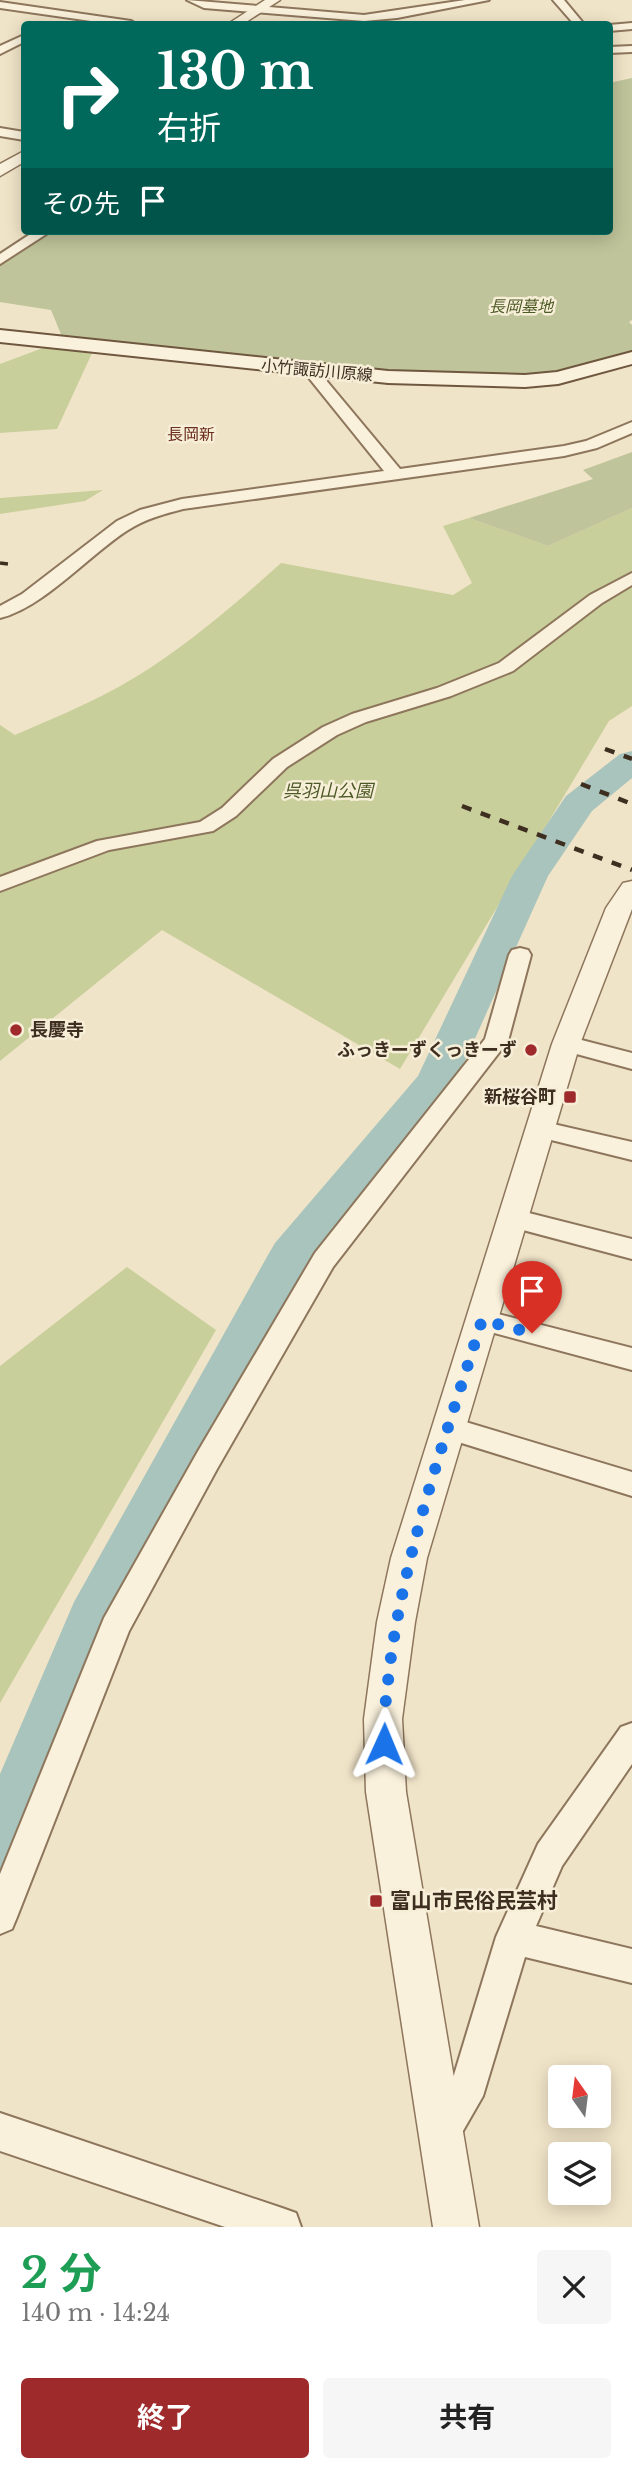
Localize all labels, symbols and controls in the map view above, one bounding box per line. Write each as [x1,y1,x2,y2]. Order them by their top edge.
text: 130 m [157,41,314,102]
icon: right [42,49,133,140]
text: 右折 [157,108,221,148]
icon: arrive [134,182,172,220]
text: その先 [42,188,120,220]
park label: 長岡墓地 [489,296,555,316]
street label: 小竹諏訪川原線 [260,355,374,385]
district label: 長岡新 [167,424,215,444]
park label: 呉羽山公園 [283,780,376,802]
place label: 長慶寺 [30,1019,84,1041]
marker: 長慶寺 [8,1022,24,1038]
place label: ふっきーずくっきーず [337,1039,517,1061]
marker: ふっきーずくっきーず [523,1042,539,1058]
place label: 新桜谷町 [484,1086,556,1108]
marker: 新桜谷町 [562,1089,578,1105]
pin [502,1261,562,1333]
icon: arrive [513,1272,551,1310]
position arrow [347,1707,421,1781]
place label: 富山市民俗民芸村 [390,1888,558,1914]
marker: 富山市民俗民芸村 [368,1893,384,1909]
north arrow [548,2065,611,2128]
map controls [548,2065,611,2205]
button: layers [548,2142,611,2205]
text: 2 分 [21,2247,102,2299]
button: close [537,2250,611,2324]
text: 140 m · 14:24 [21,2299,170,2327]
button: 終了 [21,2378,309,2458]
button: 共有 [323,2378,611,2458]

